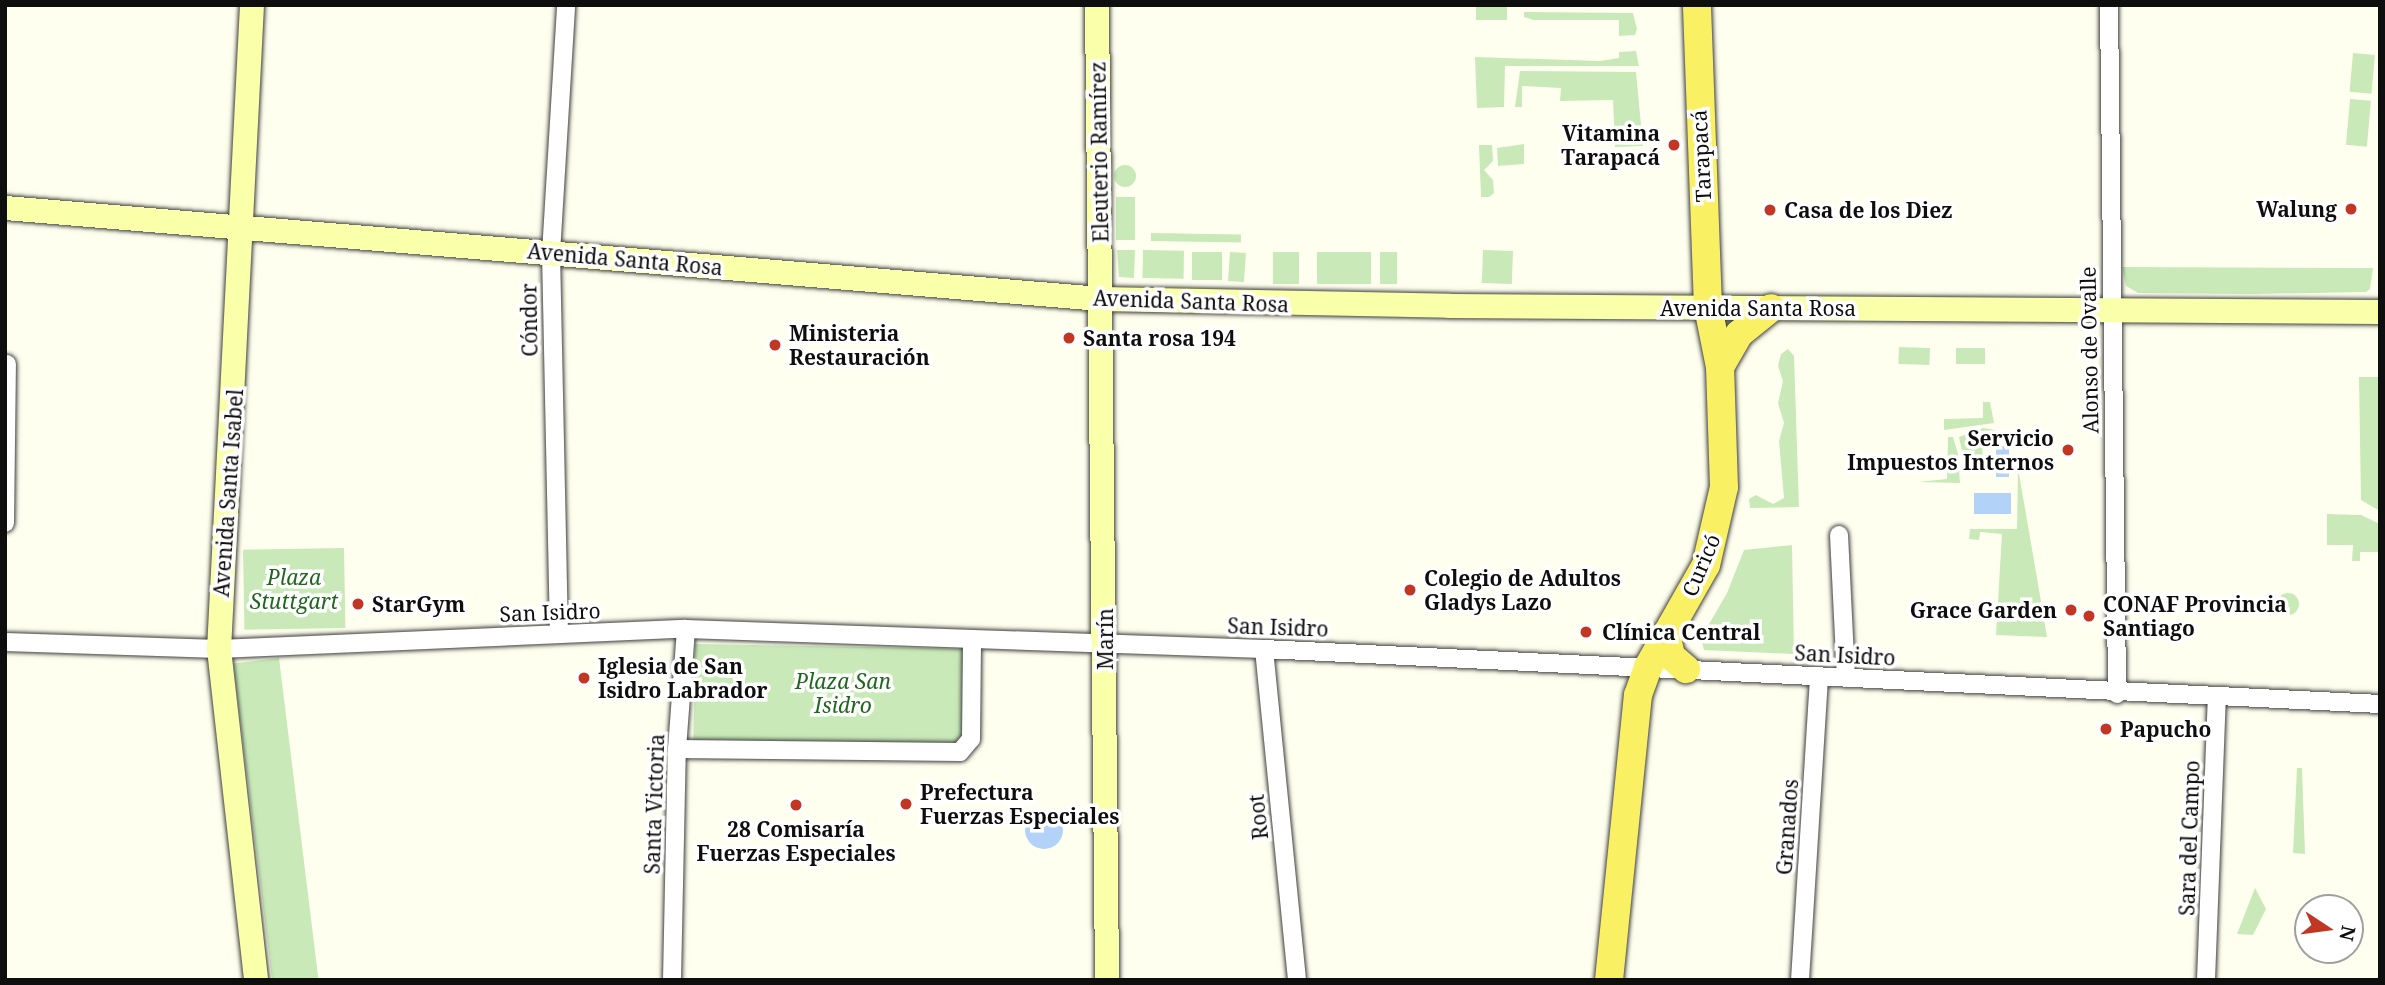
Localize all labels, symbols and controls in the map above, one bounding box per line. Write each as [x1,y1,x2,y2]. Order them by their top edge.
street label: Eleuterio Ramírez [1085,61,1113,243]
street label: Tarapacá [1686,109,1716,203]
place label: Vitamina Tarapacá [1561,120,1660,170]
marker: Vitamina Tarapacá [1666,137,1682,153]
place label: Walung [2256,196,2337,222]
place label: Casa de los Diez [1784,197,1952,223]
marker: Walung [2343,201,2359,217]
marker: Casa de los Diez [1762,202,1778,218]
street label: Avenida Santa Rosa [526,238,724,280]
street label: Alonso de Ovalle [2075,266,2103,434]
street label: Cóndor [516,283,542,357]
street label: Avenida Santa Rosa [1093,285,1289,317]
street label: Avenida Santa Rosa [1660,295,1856,321]
place label: Ministeria Restauración [789,320,930,370]
place label: Santa rosa 194 [1083,325,1236,351]
marker: Santa rosa 194 [1061,330,1077,346]
marker: Ministeria Restauración [767,337,783,353]
street label: Avenida Santa Isabel [208,388,248,598]
place label: Servicio Impuestos Internos [1847,425,2054,475]
marker: Servicio Impuestos Internos [2060,442,2076,458]
street label: Curicó [1677,530,1725,600]
park label: Plaza Stuttgart [250,564,338,614]
place label: Colegio de Adultos Gladys Lazo [1424,565,1621,615]
marker: Colegio de Adultos Gladys Lazo [1402,582,1418,598]
place label: StarGym [372,591,465,617]
place label: CONAF Provincia Santiago [2103,591,2287,641]
marker: StarGym [350,596,366,612]
place label: Grace Garden [1910,597,2057,623]
street label: San Isidro [499,598,601,626]
marker: Grace Garden [2063,602,2079,618]
street label: Marín [1092,608,1118,670]
marker: CONAF Provincia Santiago [2081,608,2097,624]
street label: San Isidro [1227,613,1329,641]
place label: Clínica Central [1602,619,1760,645]
marker: Clínica Central [1576,622,1596,642]
street label: San Isidro [1794,640,1896,670]
place label: Iglesia de San Isidro Labrador [598,653,768,703]
park label: Plaza San Isidro [795,668,891,718]
marker: Iglesia de San Isidro Labrador [576,670,592,686]
place label: Papucho [2120,716,2212,742]
marker: Papucho [2098,721,2114,737]
street label: Santa Victoria [639,733,669,875]
street label: Sara del Campo [2174,760,2204,916]
street label: Granados [1771,778,1803,876]
place label: Prefectura Fuerzas Especiales [920,779,1119,829]
street label: Root [1243,793,1273,841]
marker: Prefectura Fuerzas Especiales [898,796,914,812]
marker: 28 Comisaría Fuerzas Especiales [788,797,804,813]
place label: 28 Comisaría Fuerzas Especiales [696,816,896,866]
north arrow [2294,894,2364,964]
text: N [2333,923,2362,943]

